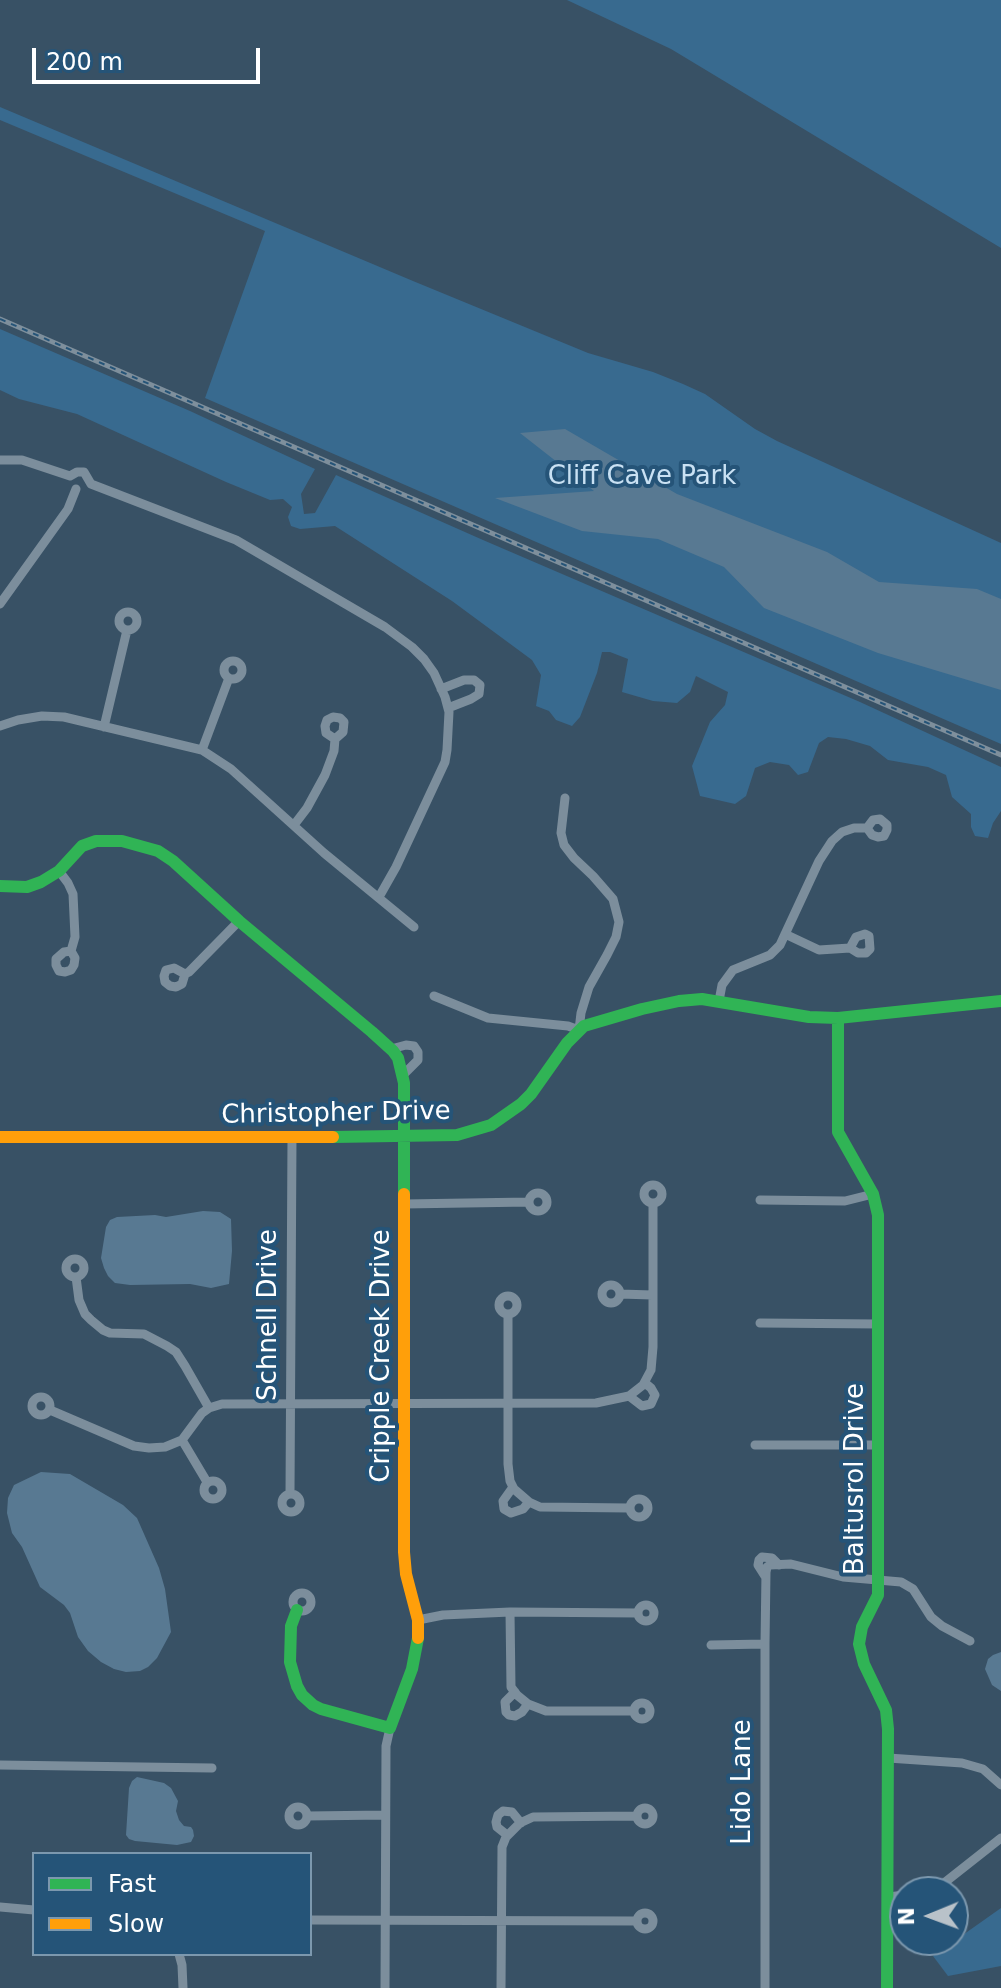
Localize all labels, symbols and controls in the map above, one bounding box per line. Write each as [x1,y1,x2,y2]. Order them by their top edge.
scale bar [36,32,264,82]
text: 200 m [46,48,123,76]
park label: Cliff Cave Park [548,461,736,493]
street label: Christopher Drive [221,1096,451,1132]
street label: Schnell Drive [253,1229,285,1401]
street label: Cripple Creek Drive [366,1229,398,1483]
street label: Baltusrol Drive [840,1383,872,1575]
street label: Lido Lane [727,1719,759,1845]
legend [32,1852,312,1956]
text: Fast [108,1870,156,1898]
north arrow [889,1876,969,1956]
text: N [894,1907,919,1926]
text: Slow [108,1910,164,1938]

